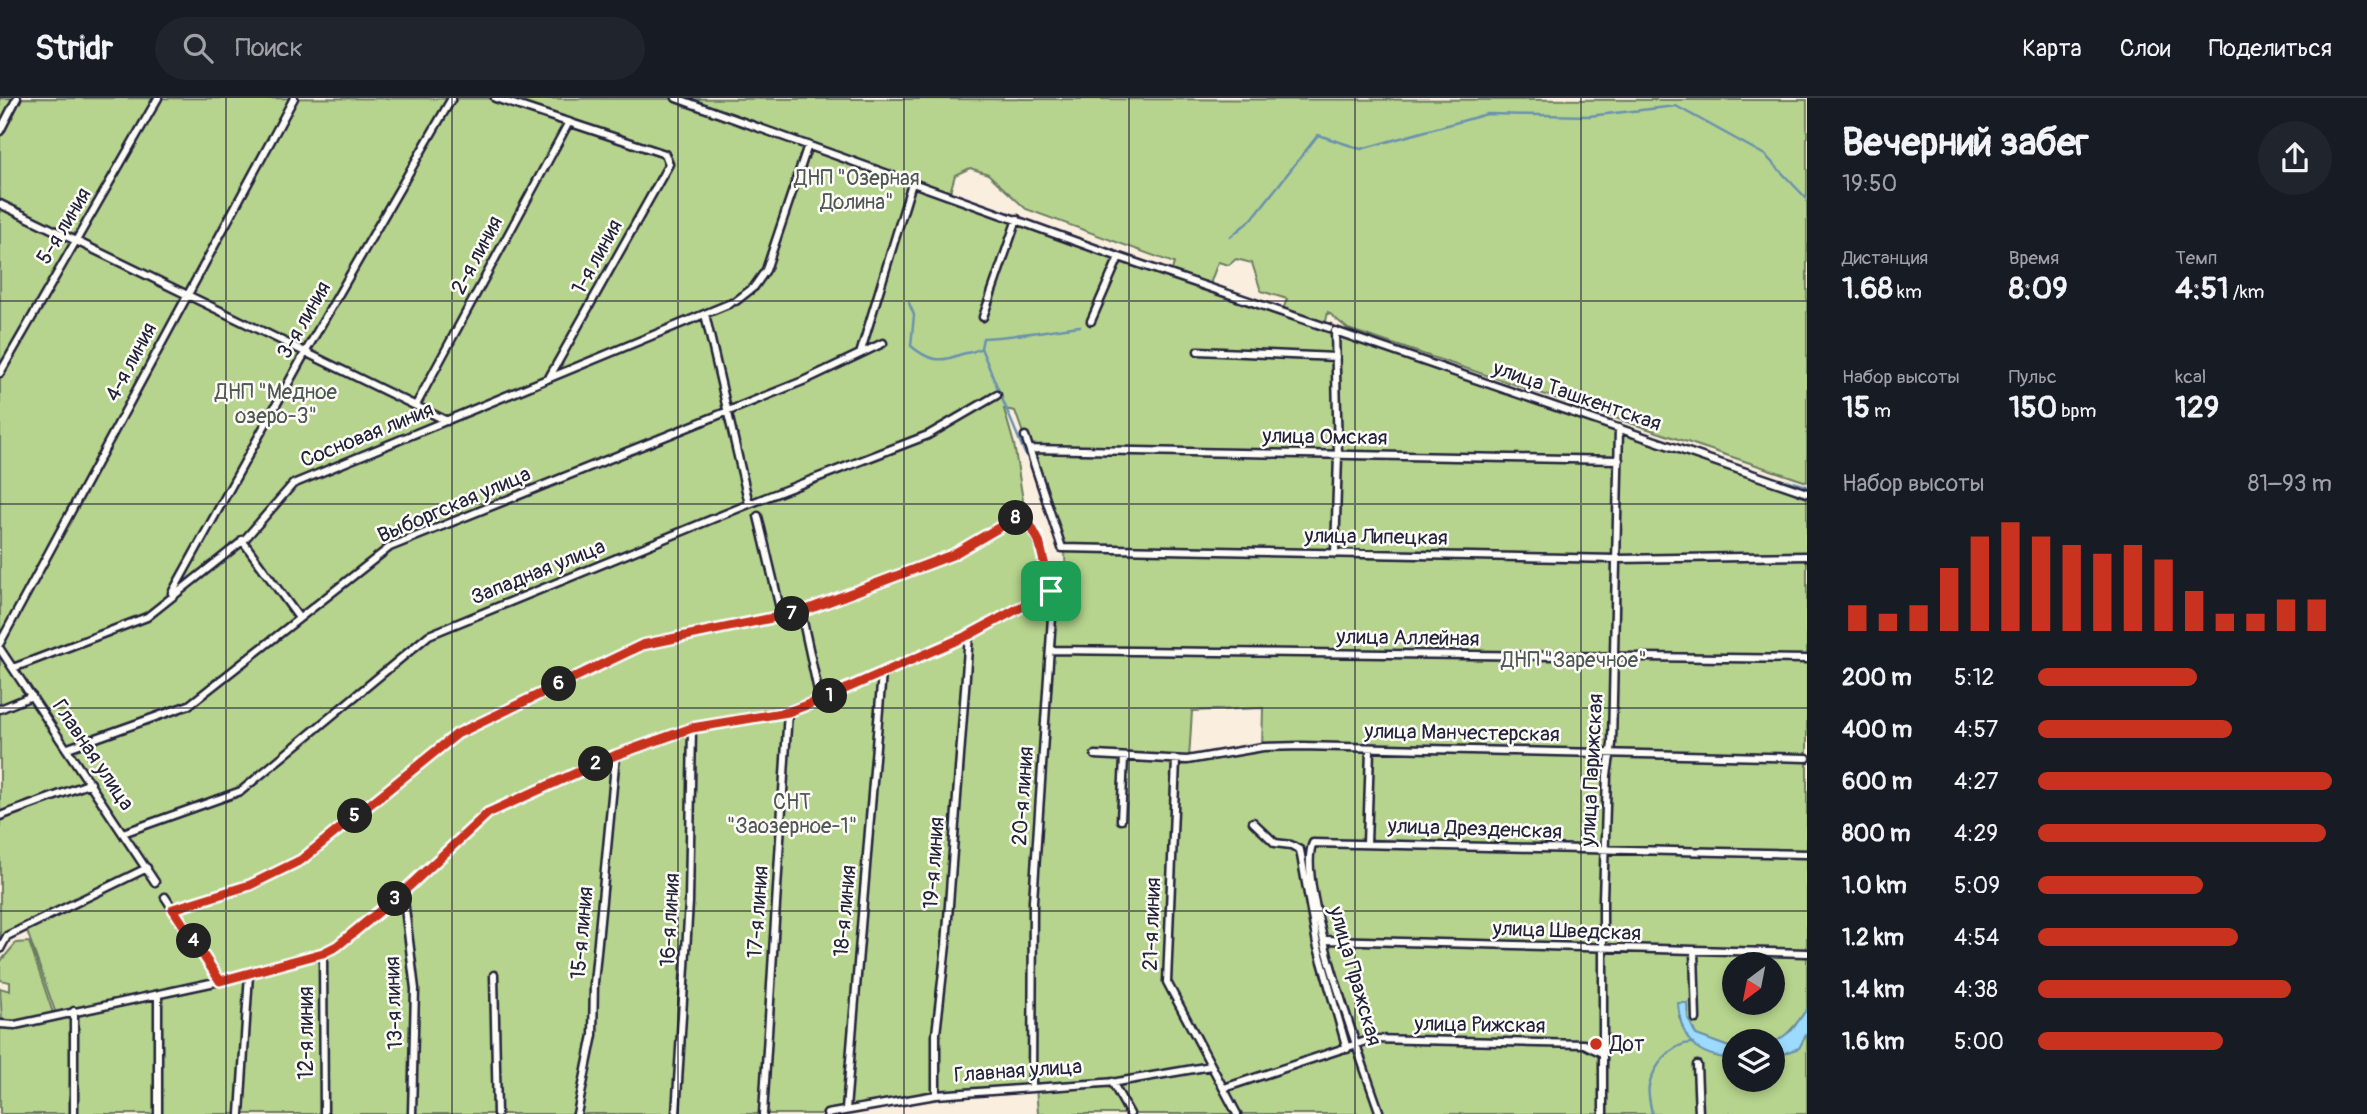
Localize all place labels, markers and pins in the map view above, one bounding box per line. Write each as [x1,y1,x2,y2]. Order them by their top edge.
pin: 8 [998,500,1034,536]
pin [1021,561,1081,621]
pin: 7 [774,596,810,632]
pin: 6 [542,666,576,702]
pin: 1 [812,678,848,714]
pin: 2 [578,746,614,782]
pin: 5 [338,798,372,834]
pin: 3 [378,882,412,916]
pin: 4 [176,924,212,958]
place label: Дот [1609,1031,1645,1058]
marker: Дот [1588,1036,1604,1052]

